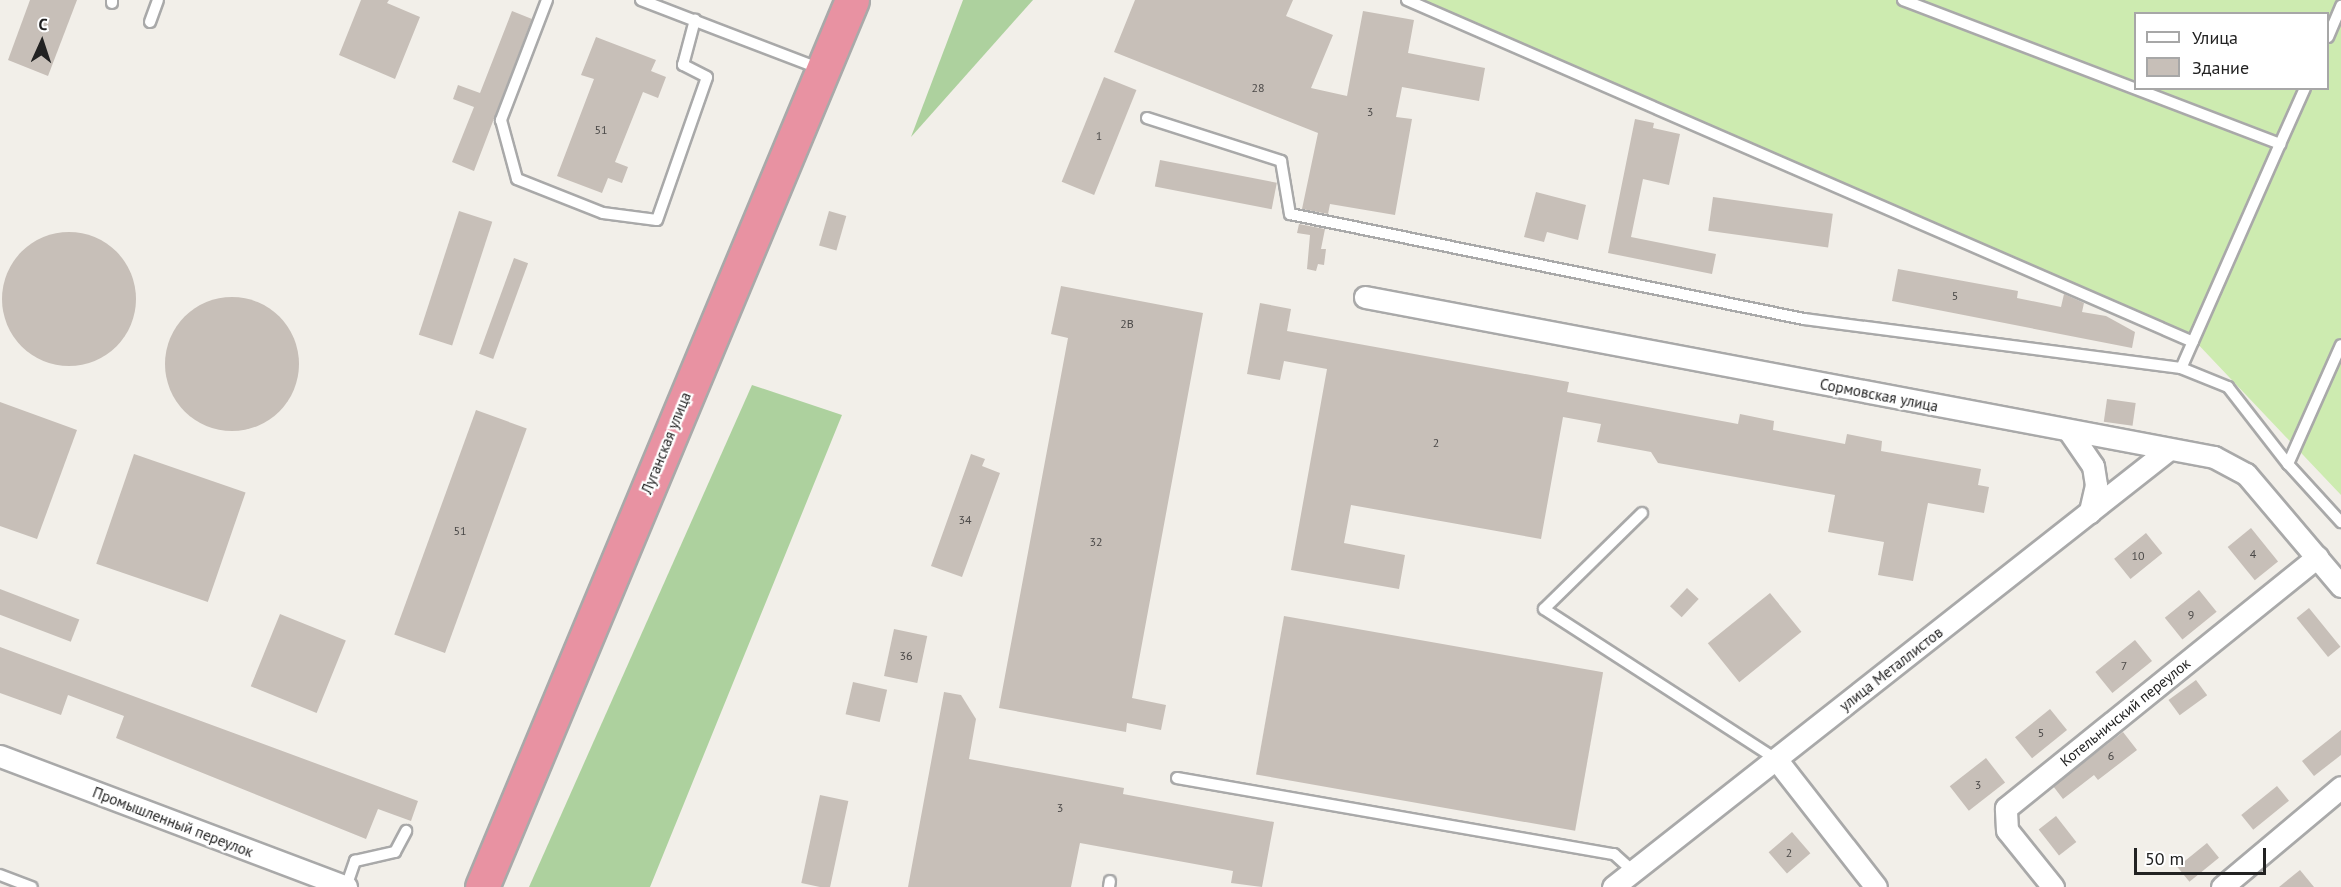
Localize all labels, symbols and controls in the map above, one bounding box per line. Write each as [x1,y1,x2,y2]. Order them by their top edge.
north arrow [12,12,72,72]
legend [2134,12,2329,90]
text: С [38,14,48,34]
text: Улица [2192,26,2238,49]
text: Здание [2192,56,2249,79]
house number: 28 [1251,81,1265,95]
house number: 3 [1367,105,1373,119]
house number: 51 [594,123,608,137]
house number: 1 [1096,129,1102,143]
house number: 5 [1952,289,1958,303]
house number: 2В [1120,317,1134,331]
street label: Сормовская улица [1818,375,1940,415]
street label: Луганская улица [637,390,695,496]
house number: 2 [1433,436,1439,450]
house number: 34 [958,513,972,527]
house number: 51 [453,524,467,538]
house number: 32 [1089,535,1103,549]
house number: 4 [2250,547,2256,561]
house number: 10 [2131,549,2145,563]
house number: 9 [2188,608,2194,622]
street label: улица Металлистов [1836,623,1946,715]
house number: 36 [899,649,913,663]
street label: Котельничский переулок [2056,654,2194,770]
house number: 7 [2121,659,2127,673]
house number: 5 [2038,726,2044,740]
house number: 6 [2108,749,2114,763]
house number: 3 [1975,778,1981,792]
street label: Промышленный переулок [90,783,256,861]
house number: 3 [1057,801,1063,815]
scale bar [2137,836,2269,874]
house number: 2 [1786,846,1792,860]
text: 50 m [2145,847,2184,870]

